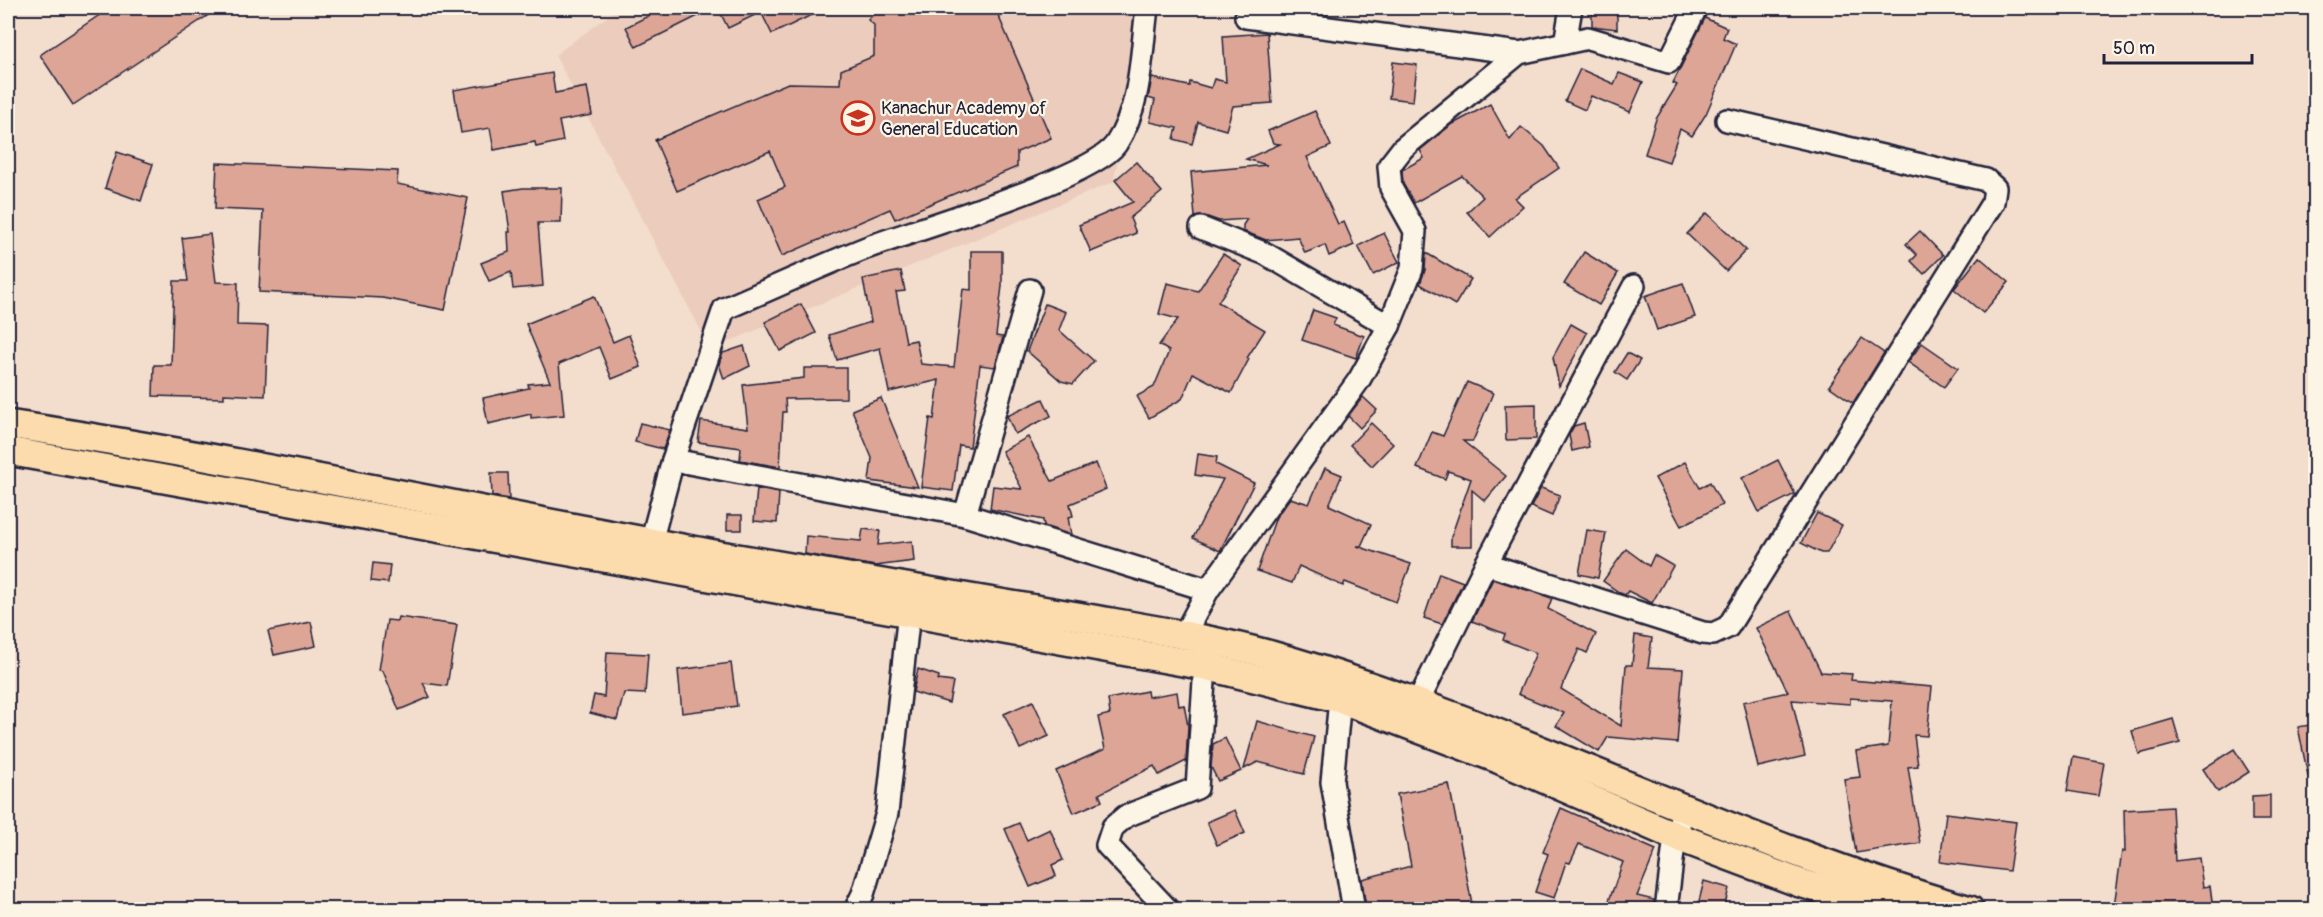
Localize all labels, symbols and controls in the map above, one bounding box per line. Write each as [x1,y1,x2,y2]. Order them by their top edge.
scale bar [2104,27,2252,65]
text: 50 m [2113,37,2155,60]
place label: Kanachur Academy of General Education [881,97,1047,141]
school or university icon: Kanachur Academy of General Education [840,100,876,136]

